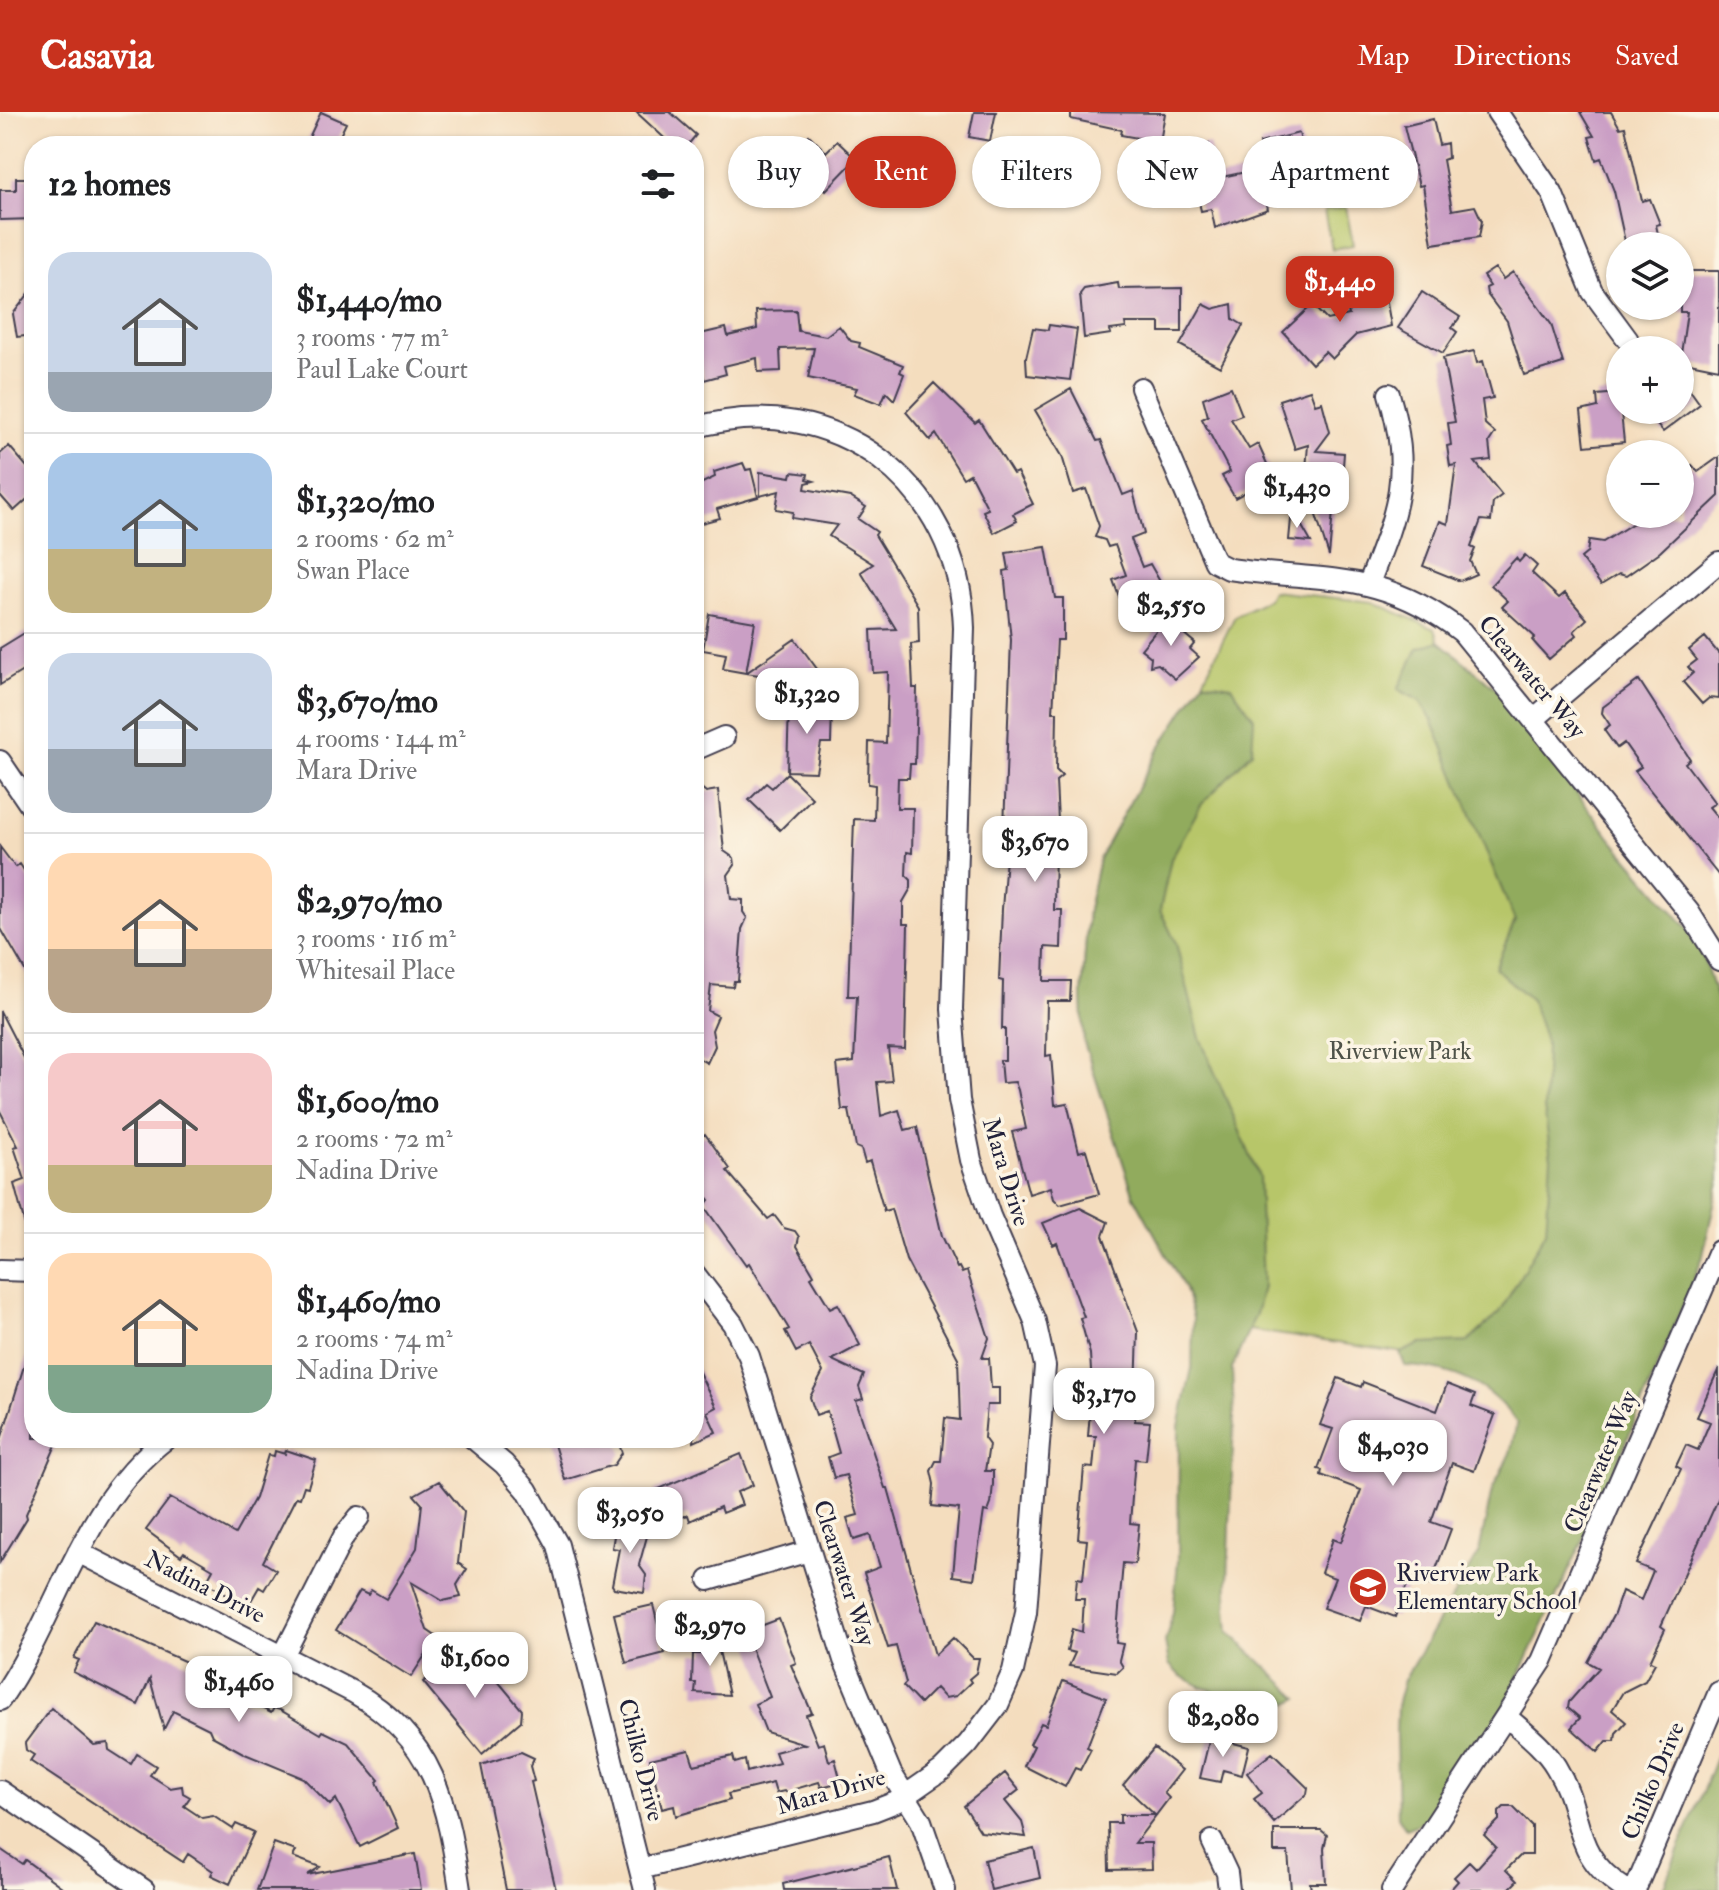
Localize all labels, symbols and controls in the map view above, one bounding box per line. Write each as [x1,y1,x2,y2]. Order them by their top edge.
text: Casavia [40,32,153,80]
text: Map [1357,39,1410,74]
text: Directions [1454,39,1571,74]
text: Saved [1615,39,1679,74]
chip: Buy [728,136,829,208]
chip: Rent [845,136,956,208]
chip: Filters [972,136,1101,208]
chip: New [1117,136,1226,208]
chip: Apartment [1242,136,1418,208]
icon: filters [636,162,680,206]
text: 12 homes [48,163,171,206]
map controls [1606,232,1694,528]
button: layers [1606,232,1694,320]
pin: $1,440 [1275,256,1405,324]
text: $1,440 [1304,266,1376,298]
text: $1,440/mo [296,279,442,322]
icon: home [112,284,208,380]
text: 3 rooms · 77 m² [296,322,448,354]
button: + [1606,336,1694,424]
text: Paul Lake Court [296,354,468,386]
button: − [1606,440,1694,528]
pin: $1,430 [1232,462,1362,530]
text: $1,430 [1263,472,1331,504]
text: $1,320/mo [296,480,435,523]
icon: home [112,485,208,581]
text: 2 rooms · 62 m² [296,523,454,555]
text: Swan Place [296,555,410,587]
pin: $2,550 [1106,580,1236,648]
text: $2,550 [1136,590,1206,622]
street label: Clearwater Way [1471,609,1593,745]
pin: $1,320 [742,668,872,736]
text: $1,320 [774,678,840,710]
text: $3,670/mo [296,680,438,723]
icon: home [112,685,208,781]
text: 4 rooms · 144 m² [296,723,466,755]
text: Mara Drive [296,755,417,787]
pin: $3,670 [970,816,1100,884]
text: $3,670 [1000,826,1070,858]
text: $2,970/mo [296,880,442,923]
icon: home [112,885,208,981]
text: 3 rooms · 116 m² [296,923,456,955]
text: Whitesail Place [296,955,455,987]
park label: Riverview Park [1328,1036,1472,1067]
text: $1,600/mo [296,1080,439,1123]
icon: home [112,1085,208,1181]
street label: Mara Drive [975,1114,1037,1230]
text: 2 rooms · 72 m² [296,1123,453,1155]
text: Nadina Drive [296,1155,438,1187]
text: $1,460/mo [296,1280,441,1323]
icon: home [112,1285,208,1381]
text: 2 rooms · 74 m² [296,1323,453,1355]
text: Nadina Drive [296,1355,438,1387]
pin: $3,170 [1039,1368,1169,1436]
text: $3,170 [1071,1378,1137,1410]
street label: Clearwater Way [1557,1386,1645,1538]
pin: $4,030 [1328,1420,1458,1488]
text: $4,030 [1357,1430,1429,1462]
pin: $3,050 [565,1487,695,1555]
street label: Clearwater Way [806,1496,882,1650]
text: $3,050 [596,1497,664,1529]
street label: Nadina Drive [140,1543,270,1631]
place label: Riverview Park Elementary School [1396,1558,1577,1617]
school or university icon: Riverview Park Elementary School [1347,1566,1389,1608]
pin: $2,970 [645,1600,775,1668]
text: $2,970 [674,1610,746,1642]
pin: $1,600 [410,1632,540,1700]
text: $1,600 [440,1642,510,1674]
pin: $1,460 [174,1656,304,1724]
text: $1,460 [203,1666,275,1698]
pin: $2,080 [1158,1691,1288,1759]
street label: Chilko Drive [611,1695,671,1825]
text: $2,080 [1187,1701,1259,1733]
street label: Chilko Drive [1614,1717,1692,1845]
street label: Mara Drive [773,1762,889,1822]

